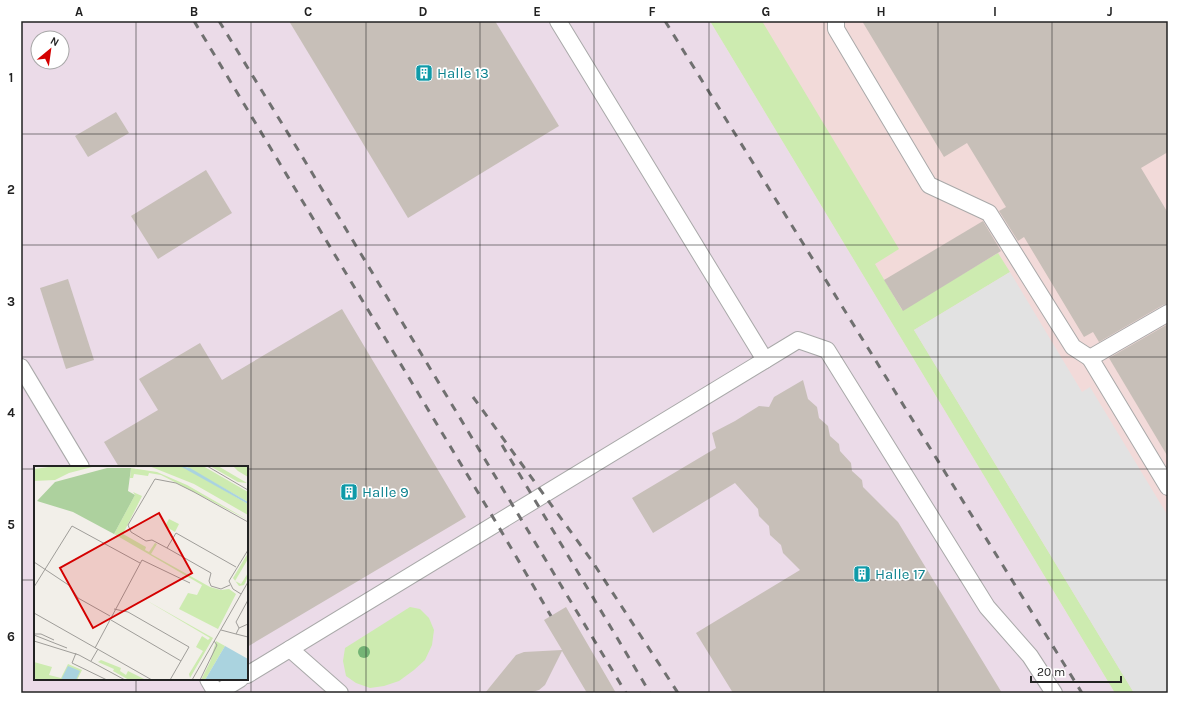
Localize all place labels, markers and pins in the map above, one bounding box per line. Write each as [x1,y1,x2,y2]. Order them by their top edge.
building icon: Halle 13 [414,63,434,83]
place label: Halle 13 [437,64,489,82]
building icon: Halle 9 [339,482,359,502]
place label: Halle 9 [362,483,409,501]
building icon: Halle 17 [852,564,872,584]
place label: Halle 17 [875,565,925,583]

